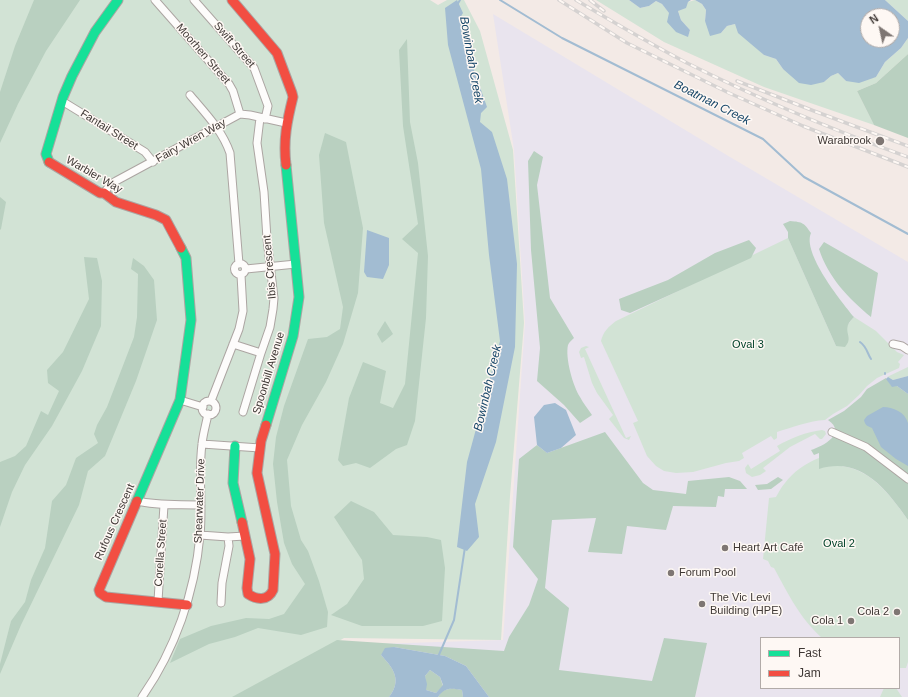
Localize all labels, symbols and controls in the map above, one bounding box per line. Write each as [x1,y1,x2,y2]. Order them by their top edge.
north arrow [860,8,900,48]
text: N [867,12,880,26]
water label: Bowinbah Creek [456,15,486,105]
street label: Swift Street [211,19,257,71]
street label: Moorhen Street [173,21,233,87]
water label: Boatman Creek [672,78,752,128]
street label: Fantail Street [78,107,140,153]
street label: Fairy Wren Way [154,116,228,166]
place label: Warabrook [818,134,871,148]
marker: Warabrook [874,135,886,147]
street label: Warbler Way [64,154,124,196]
street label: Ibis Crescent [261,234,279,300]
street label: Spoonbill Avenue [250,330,288,416]
park label: Oval 3 [732,338,764,352]
water label: Bowinbah Creek [471,343,505,433]
street label: Shearwater Drive [192,458,208,544]
street label: Rufous Crescent [92,482,138,562]
street label: Corella Street [152,519,170,587]
park label: Oval 2 [823,537,855,551]
place label: Heart Art Café [733,541,803,555]
marker: Heart Art Café [720,543,730,553]
place label: Forum Pool [679,566,736,580]
marker: Forum Pool [666,568,676,578]
place label: The Vic Levi Building (HPE) [710,591,782,617]
marker: The Vic Levi Building (HPE) [697,599,707,609]
place label: Cola 2 [857,605,889,619]
marker: Cola 2 [892,607,902,617]
place label: Cola 1 [811,614,843,628]
marker: Cola 1 [846,616,856,626]
legend [760,637,900,689]
text: Fast [798,646,821,660]
text: Jam [798,666,821,680]

